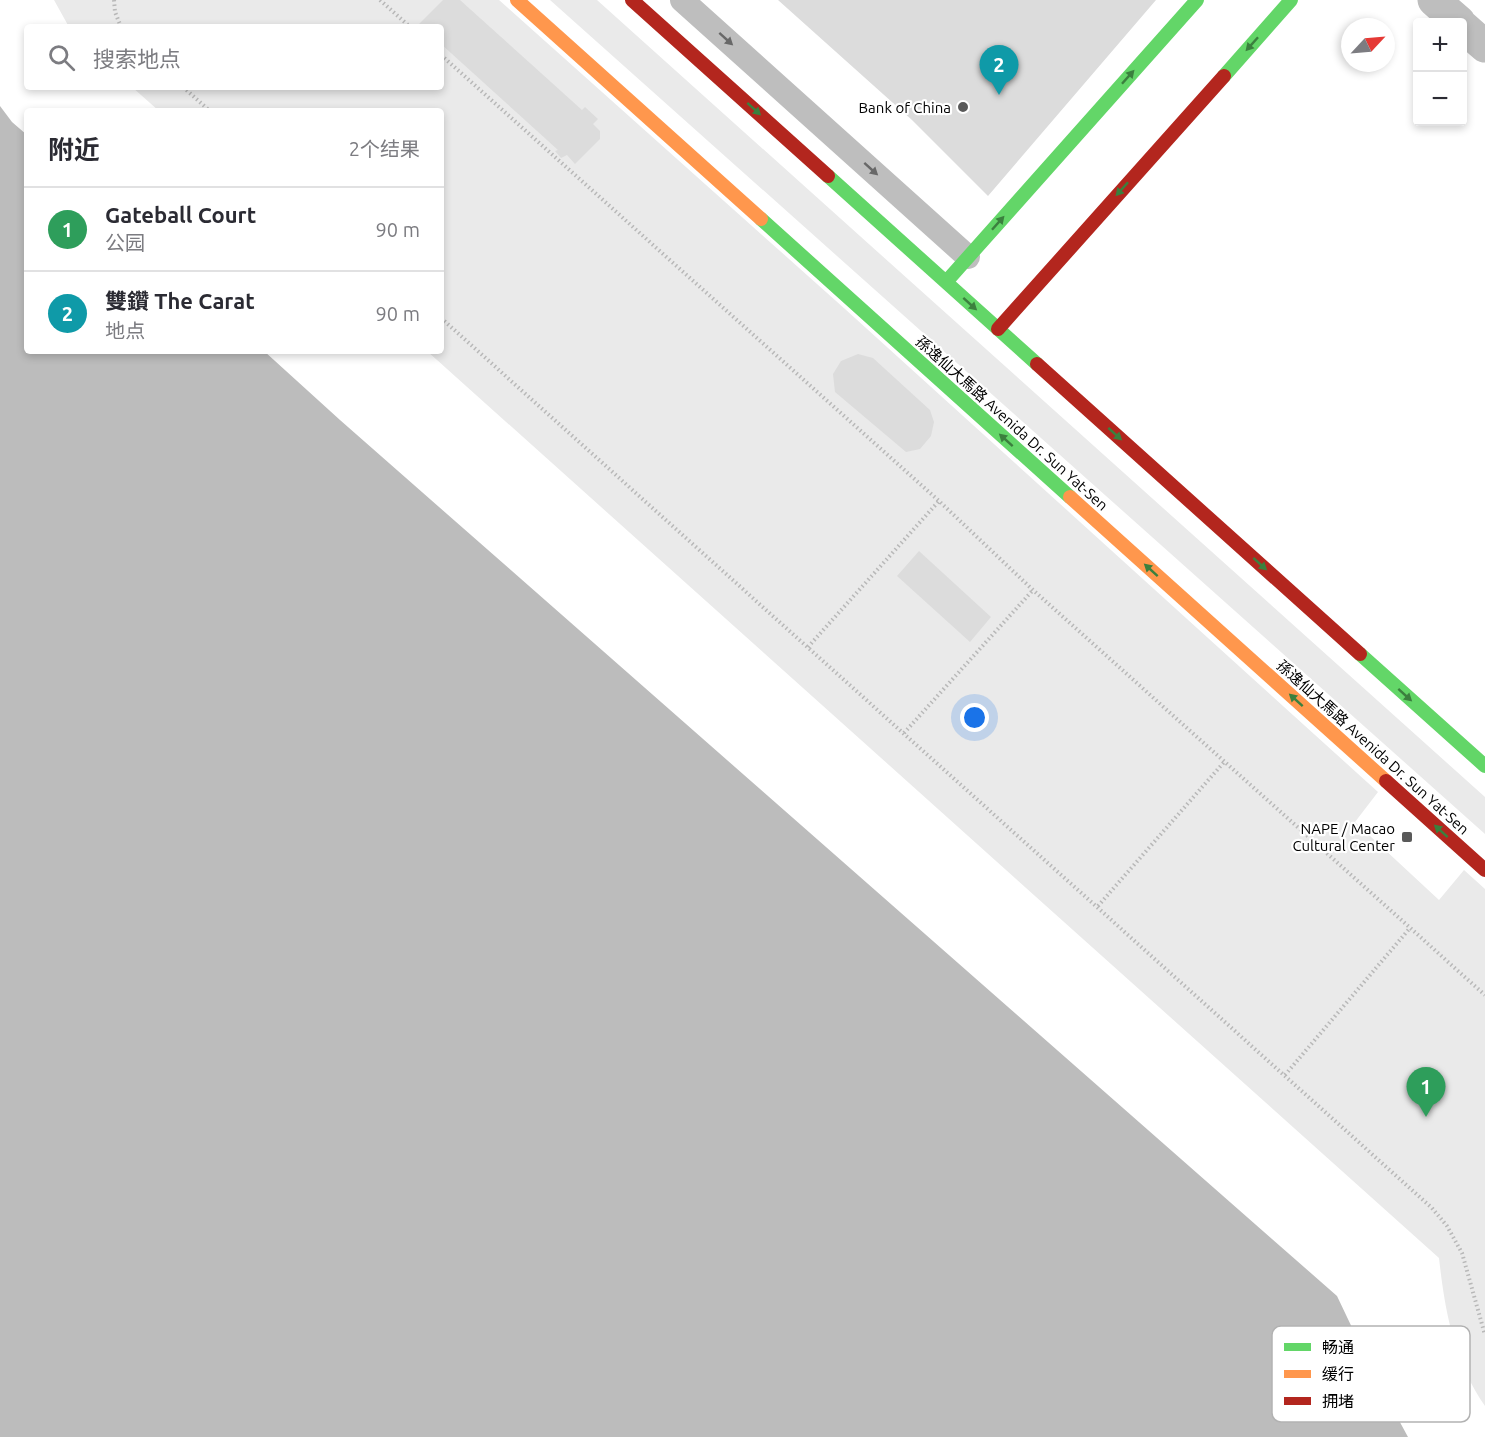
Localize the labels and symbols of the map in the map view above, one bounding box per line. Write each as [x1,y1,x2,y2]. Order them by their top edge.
north arrow [1341,18,1395,72]
one-way arrow [718,32,733,46]
one-way arrow [1246,36,1259,51]
pin: 2 [980,46,1018,95]
one-way arrow [1121,70,1134,85]
place label: Bank of China [859,99,951,116]
marker: Bank of China [956,100,970,114]
one-way arrow [746,102,761,115]
one-way arrow [863,162,878,175]
one-way arrow [1116,181,1129,196]
one-way arrow [991,215,1005,230]
one-way arrow [962,297,977,310]
street label: 孫逸仙大馬路 Avenida Dr. Sun Yat-Sen [913,332,1111,514]
one-way arrow [1107,427,1122,440]
one-way arrow [999,433,1014,447]
one-way arrow [1252,557,1267,570]
one-way arrow [1144,563,1159,577]
street label: 孫逸仙大馬路 Avenida Dr. Sun Yat-Sen [1274,656,1472,838]
one-way arrow [1398,688,1413,702]
one-way arrow [1289,693,1304,707]
your location [960,703,989,732]
place label: NAPE / Macao Cultural Center [1292,820,1395,854]
one-way arrow [1434,824,1449,838]
marker: NAPE / Macao Cultural Center [1400,830,1414,844]
pin: 1 [1406,1068,1446,1117]
legend [1272,1326,1470,1422]
text: 畅通 [1322,1338,1354,1356]
text: 缓行 [1322,1365,1354,1383]
text: 拥堵 [1322,1392,1354,1410]

